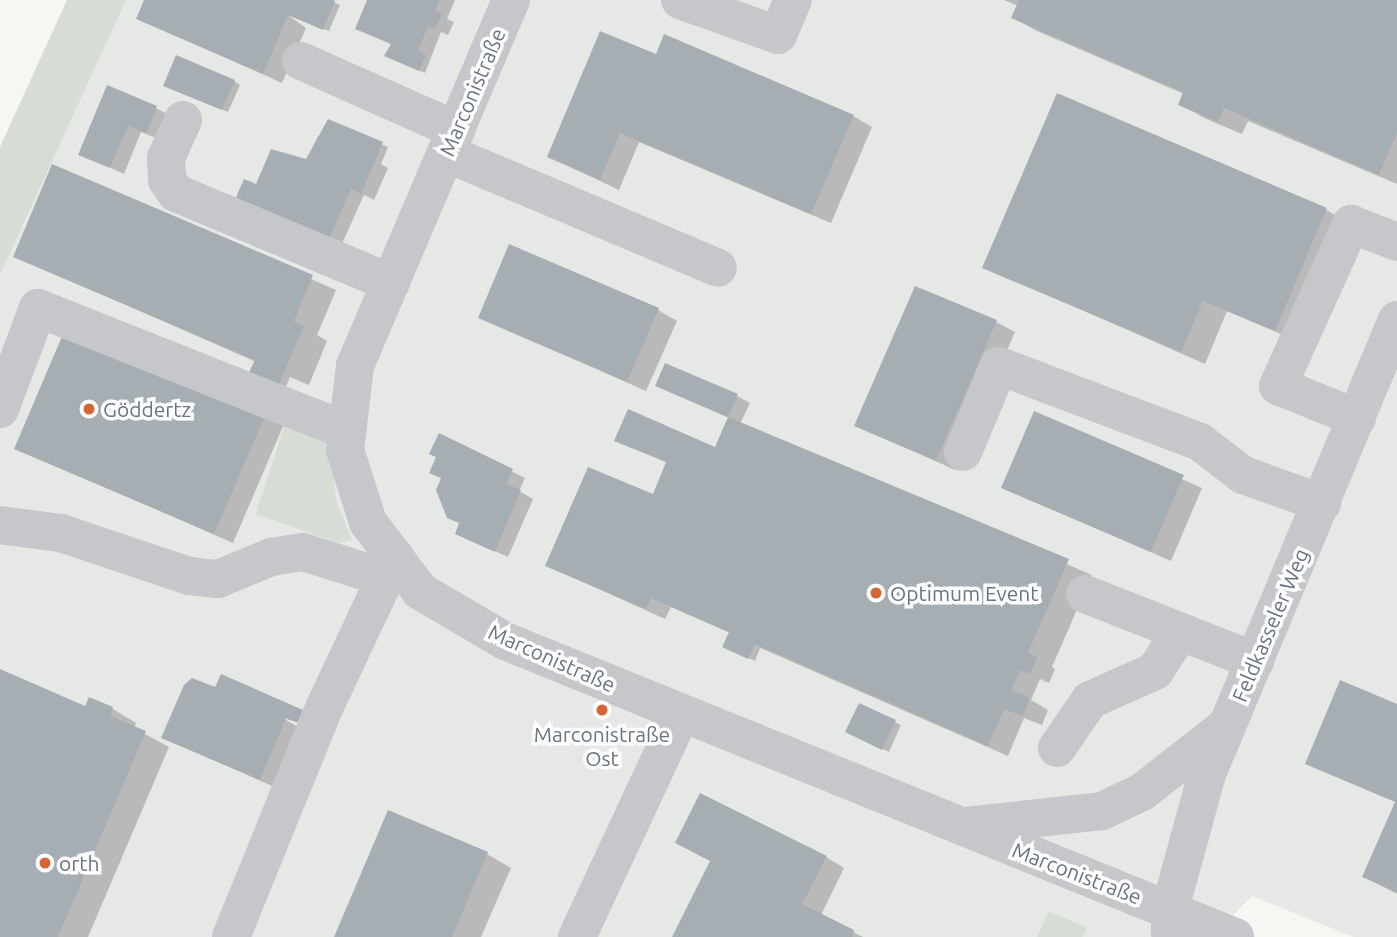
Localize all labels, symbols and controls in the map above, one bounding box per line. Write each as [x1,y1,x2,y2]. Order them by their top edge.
street label: Marconistraße [434,24,510,160]
place label: Göddertz [103,396,191,422]
marker: Göddertz [81,401,97,417]
street label: Feldkasseler Weg [1226,544,1314,706]
place label: Optimum Event [890,580,1039,606]
marker: Optimum Event [868,585,884,601]
street label: Marconistraße [485,619,619,697]
marker: Marconistraße Ost [594,702,610,718]
place label: Marconistraße Ost [534,721,670,771]
street label: Marconistraße [1009,837,1145,909]
place label: orth [59,850,99,876]
marker: orth [37,855,53,871]

